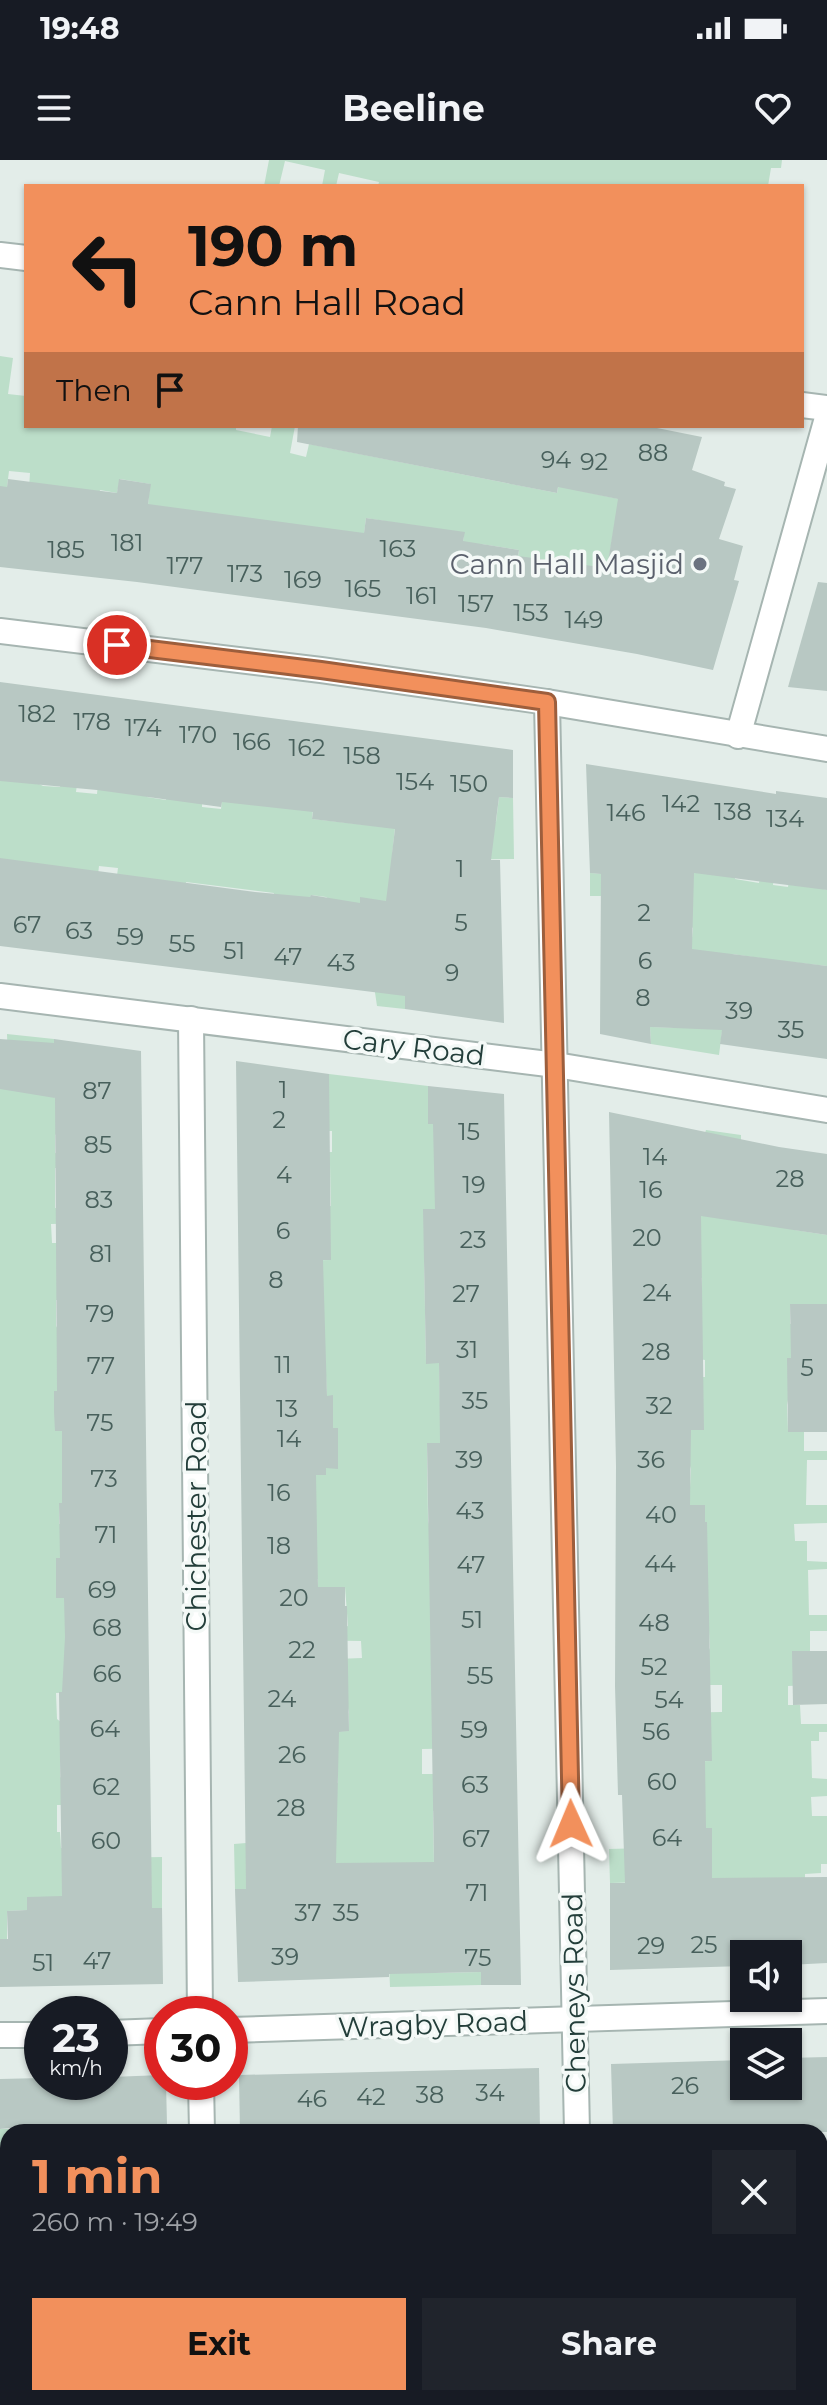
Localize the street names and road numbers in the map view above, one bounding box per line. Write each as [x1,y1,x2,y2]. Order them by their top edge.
street label: Cary Road [341,1021,487,1073]
street label: Chichester Road [179,1401,213,1631]
street label: Cheneys Road [555,1892,593,2094]
street label: Wragby Road [337,2004,529,2044]

